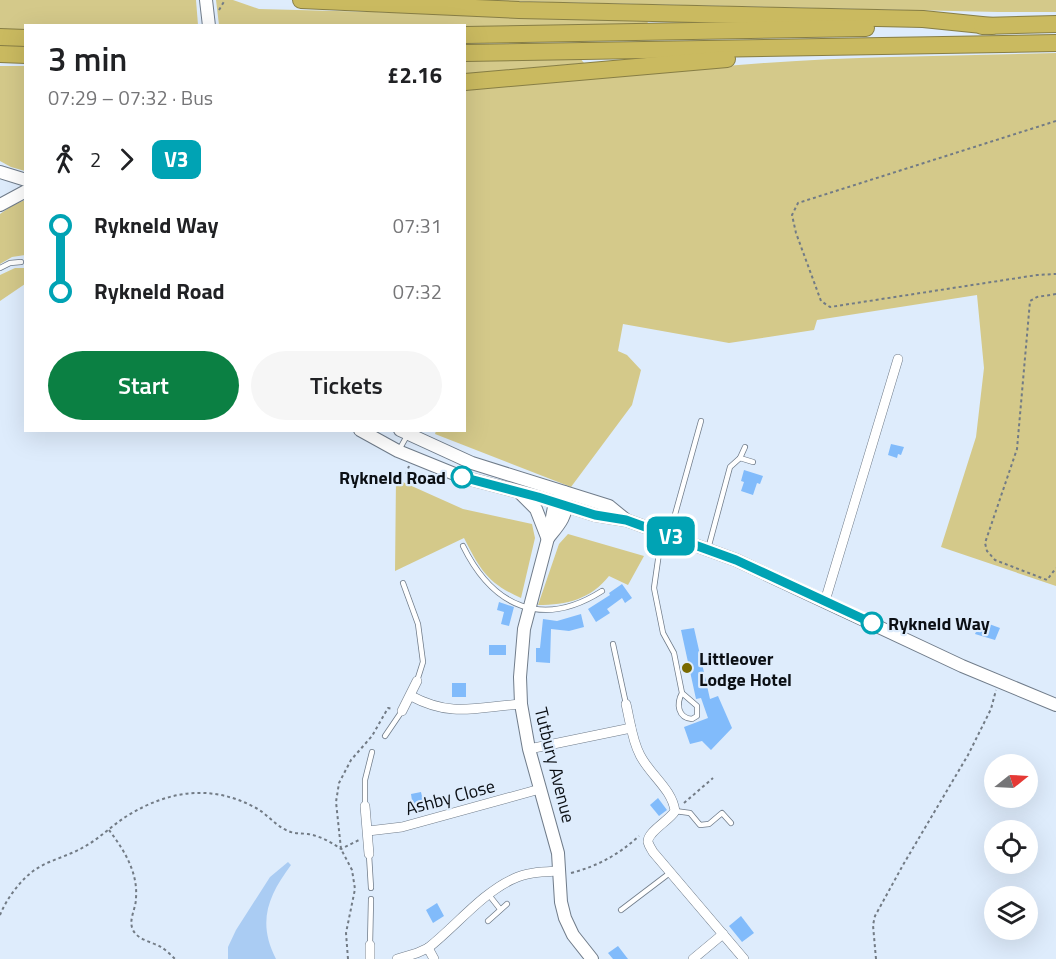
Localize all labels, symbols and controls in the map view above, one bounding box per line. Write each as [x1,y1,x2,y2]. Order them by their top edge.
text: 3 min [48,34,127,84]
text: £2.16 [387,58,442,92]
text: 07:29 – 07:32 · Bus [48,82,213,113]
icon: walk [48,143,81,176]
icon: forward [110,143,143,176]
text: V3 [164,143,189,175]
text: 2 [90,144,101,175]
text: Rykneld Way [94,208,218,242]
text: 07:31 [393,210,442,241]
text: Rykneld Road [94,274,225,308]
text: 07:32 [393,276,442,307]
button: Start [48,351,239,420]
button: Tickets [251,351,442,420]
place label: Rykneld Road [339,464,446,491]
marker: Rykneld Road [451,466,473,488]
line badge: V3 [644,516,698,556]
text: V3 [659,520,683,552]
place label: Rykneld Way [888,610,990,637]
marker: Rykneld Way [861,612,883,634]
place label: Littleover Lodge Hotel [699,645,792,693]
marker: Littleover Lodge Hotel [680,661,694,675]
street label: Tutbury Avenue [528,704,582,826]
north arrow [984,754,1038,808]
map controls [984,754,1038,940]
street label: Ashby Close [402,772,498,822]
button: locate [984,820,1038,874]
button: layers [984,886,1038,940]

